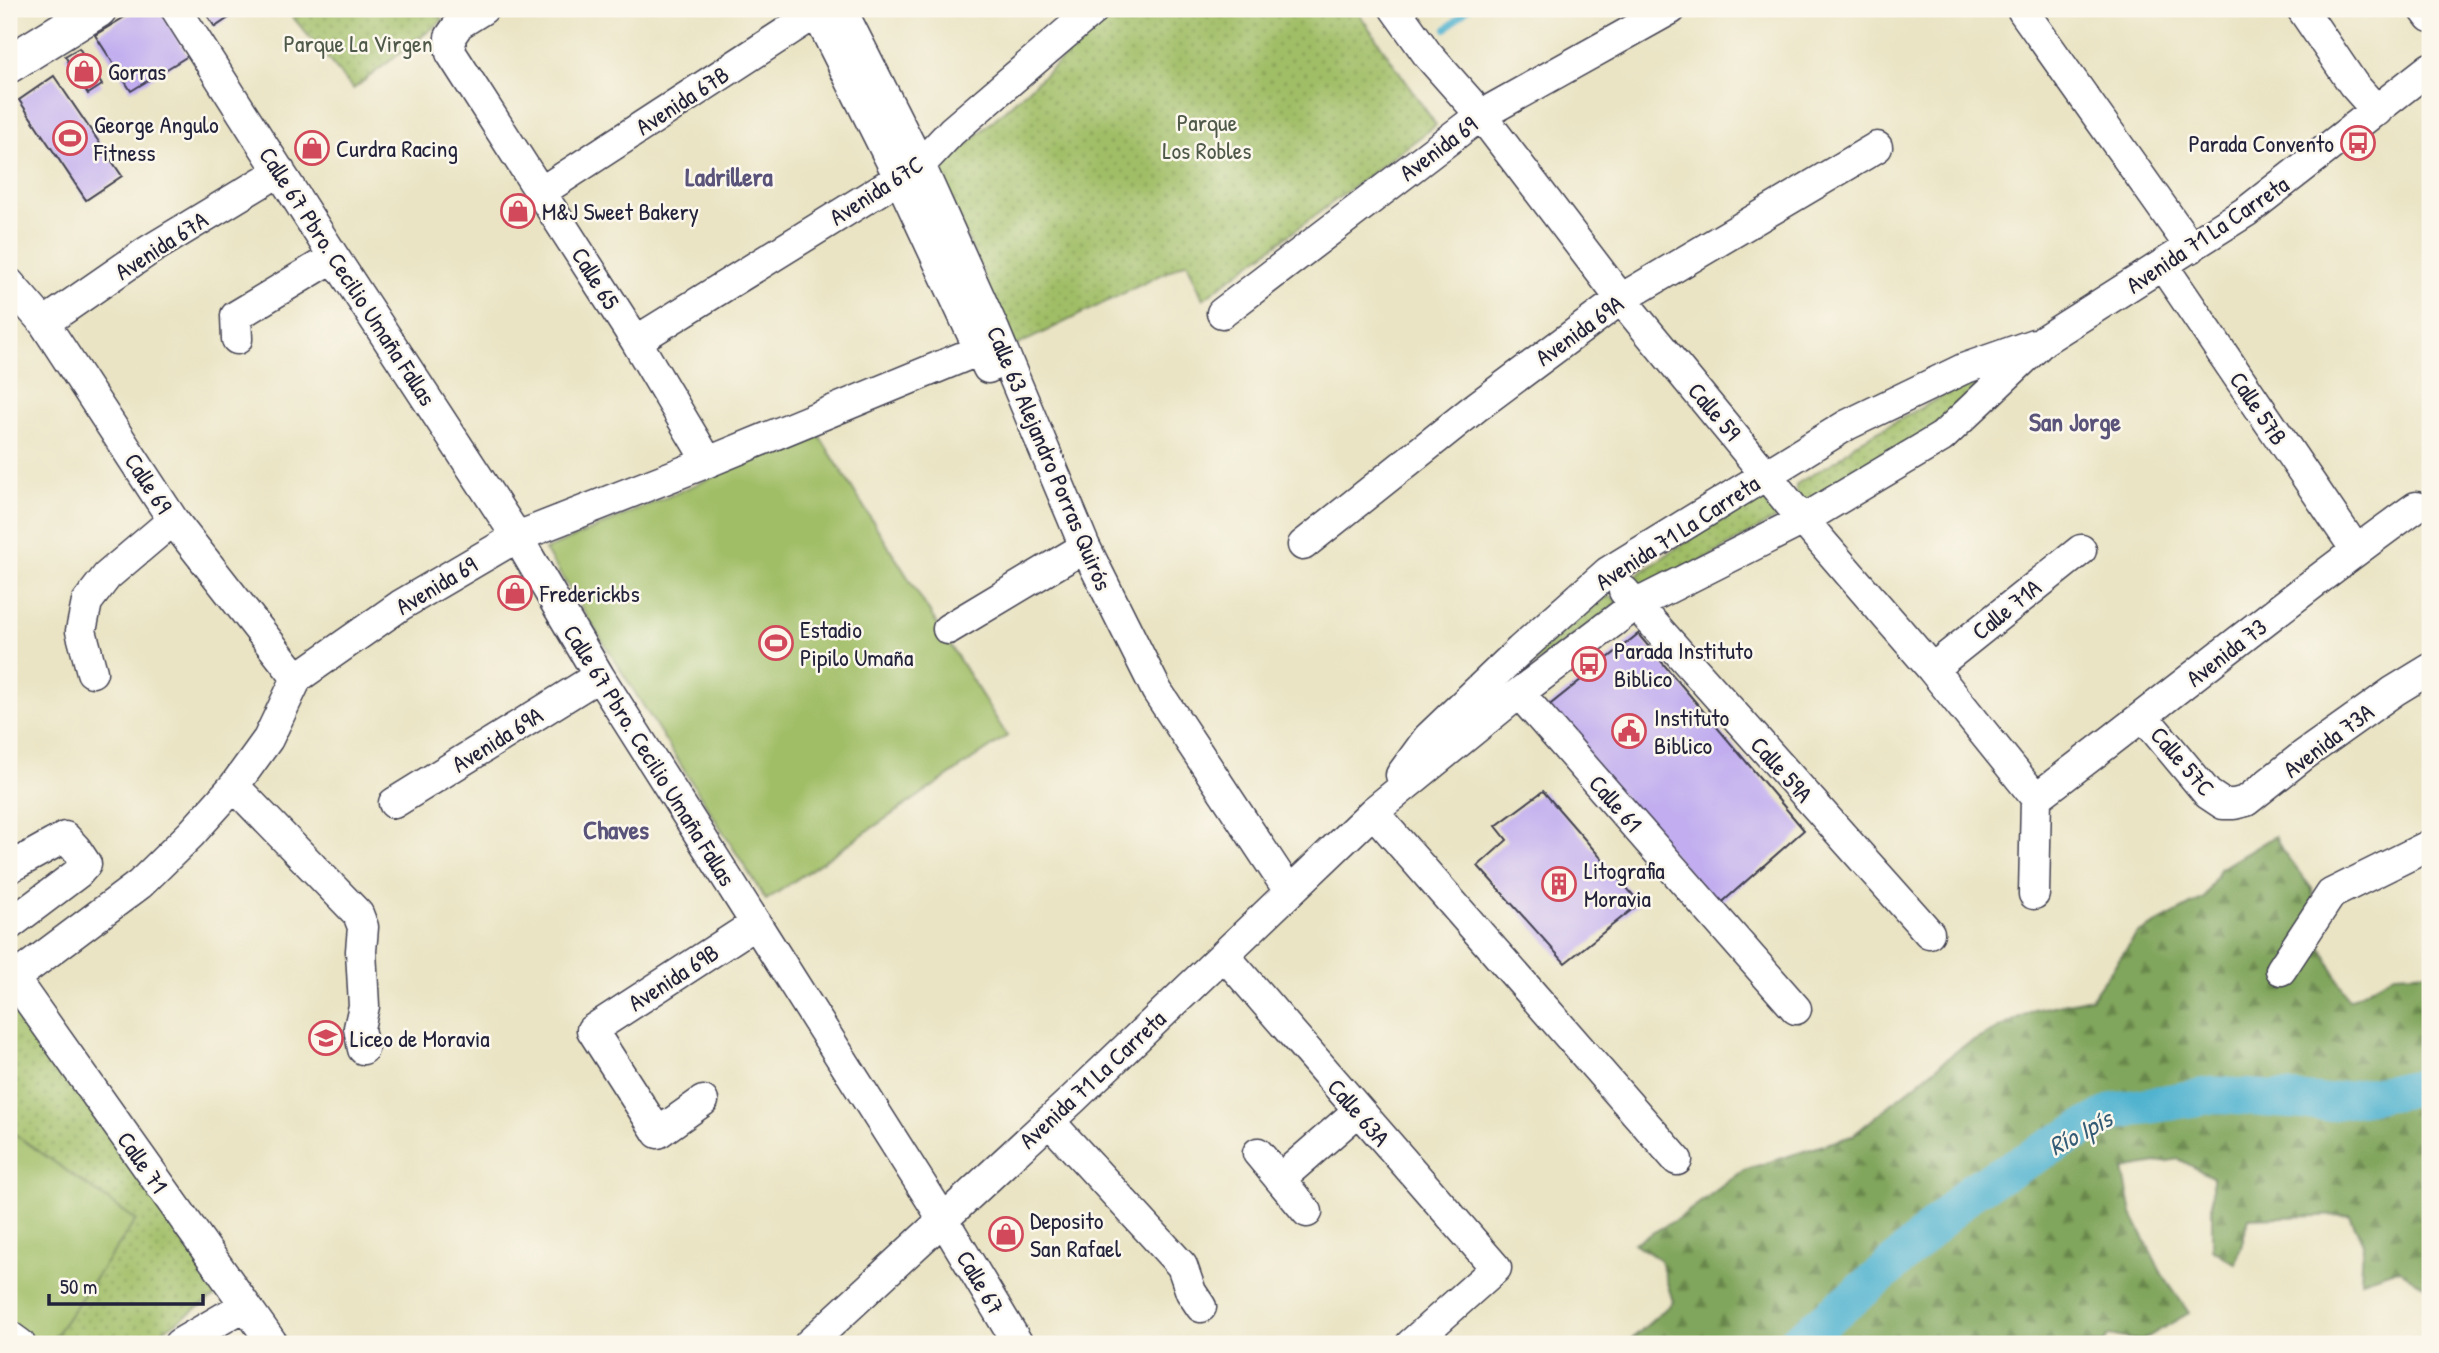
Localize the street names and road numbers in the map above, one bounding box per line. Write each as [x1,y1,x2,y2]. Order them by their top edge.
street label: Avenida 67B [629,58,735,142]
street label: Avenida 69 [1393,108,1484,188]
street label: Calle 67 Pbro. Cecilio Umaña Fallas [252,140,444,412]
street label: Avenida 67C [823,148,929,232]
street label: Avenida 71 La Carreta [2119,168,2295,300]
street label: Avenida 67A [108,203,214,287]
street label: Calle 65 [564,241,628,315]
street label: Avenida 69A [1529,287,1630,373]
street label: Calle 63 Alejandro Porras Quirós [980,321,1120,595]
street label: Calle 57B [2223,365,2295,451]
street label: Calle 59 [1681,375,1749,447]
street label: Calle 69 [118,446,181,520]
street label: Avenida 71 La Carreta [1589,467,1765,597]
street label: Avenida 69 [389,548,483,622]
street label: Calle 71A [1965,571,2047,647]
street label: Avenida 73 [2179,610,2273,694]
street label: Calle 67 Pbro. Cecilio Umaña Fallas [556,618,744,892]
street label: Avenida 73A [2276,695,2380,785]
street label: Avenida 69A [445,698,549,779]
street label: Calle 57C [2144,719,2222,803]
street label: Calle 59A [1744,729,1820,809]
street label: Calle 61 [1582,767,1650,839]
street label: Avenida 69B [622,936,724,1018]
street label: Avenida 71 La Carreta [1012,1003,1172,1155]
street label: Calle 63A [1321,1071,1398,1153]
street label: Calle 71 [110,1125,176,1199]
street label: Calle 67 [949,1244,1013,1320]

